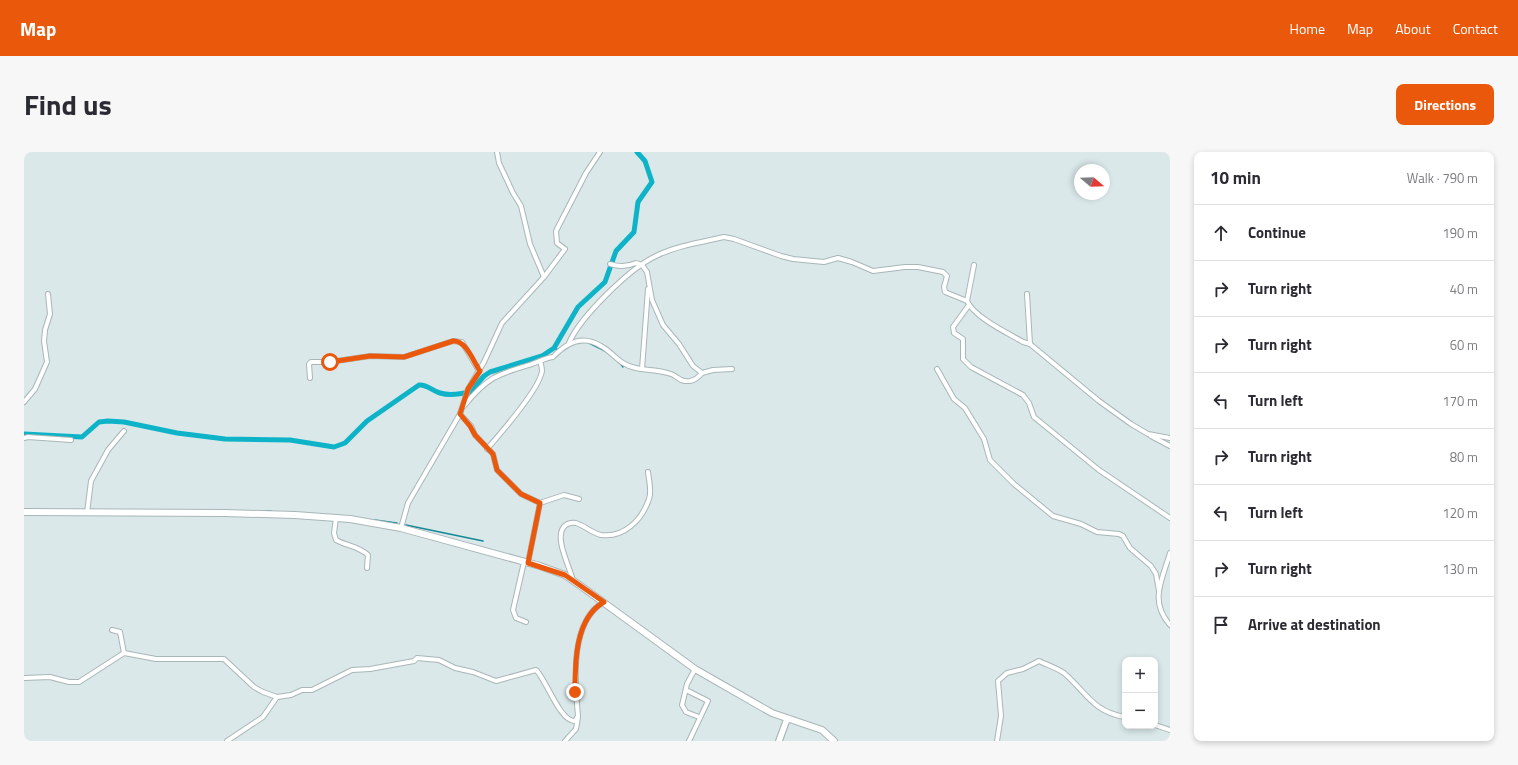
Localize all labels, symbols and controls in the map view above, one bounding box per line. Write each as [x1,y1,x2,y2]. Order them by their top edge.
text: Map [20,14,56,43]
text: Home [1290,18,1325,39]
text: Map [1347,18,1373,39]
text: About [1395,18,1431,39]
text: Contact [1453,18,1498,39]
text: Find us [24,83,112,126]
button: Directions [1396,84,1494,125]
north arrow [1074,164,1110,200]
text: 10 min [1210,165,1261,191]
text: Walk · 790 m [1407,168,1478,188]
text: Continue [1248,221,1306,244]
icon: ahead [1210,222,1232,244]
text: 190 m [1442,223,1478,243]
text: Turn right [1248,277,1312,300]
icon: right [1210,278,1232,300]
text: 40 m [1450,279,1478,299]
text: Turn right [1248,333,1312,356]
icon: right [1210,334,1232,356]
text: 60 m [1450,335,1478,355]
route start [321,353,339,371]
text: Turn left [1248,389,1303,412]
icon: left [1210,390,1232,412]
text: 170 m [1442,391,1478,411]
text: Turn right [1248,445,1312,468]
icon: right [1210,446,1232,468]
text: 80 m [1450,447,1478,467]
text: Turn left [1248,501,1303,524]
icon: left [1210,502,1232,524]
text: 120 m [1442,503,1478,523]
text: Turn right [1248,557,1312,580]
icon: right [1210,558,1232,580]
text: 130 m [1442,559,1478,579]
text: Arrive at destination [1248,613,1381,636]
icon: arrive [1210,614,1232,636]
map controls [1122,657,1158,729]
button: + [1122,657,1158,693]
route end [566,683,584,701]
button: − [1122,693,1158,729]

